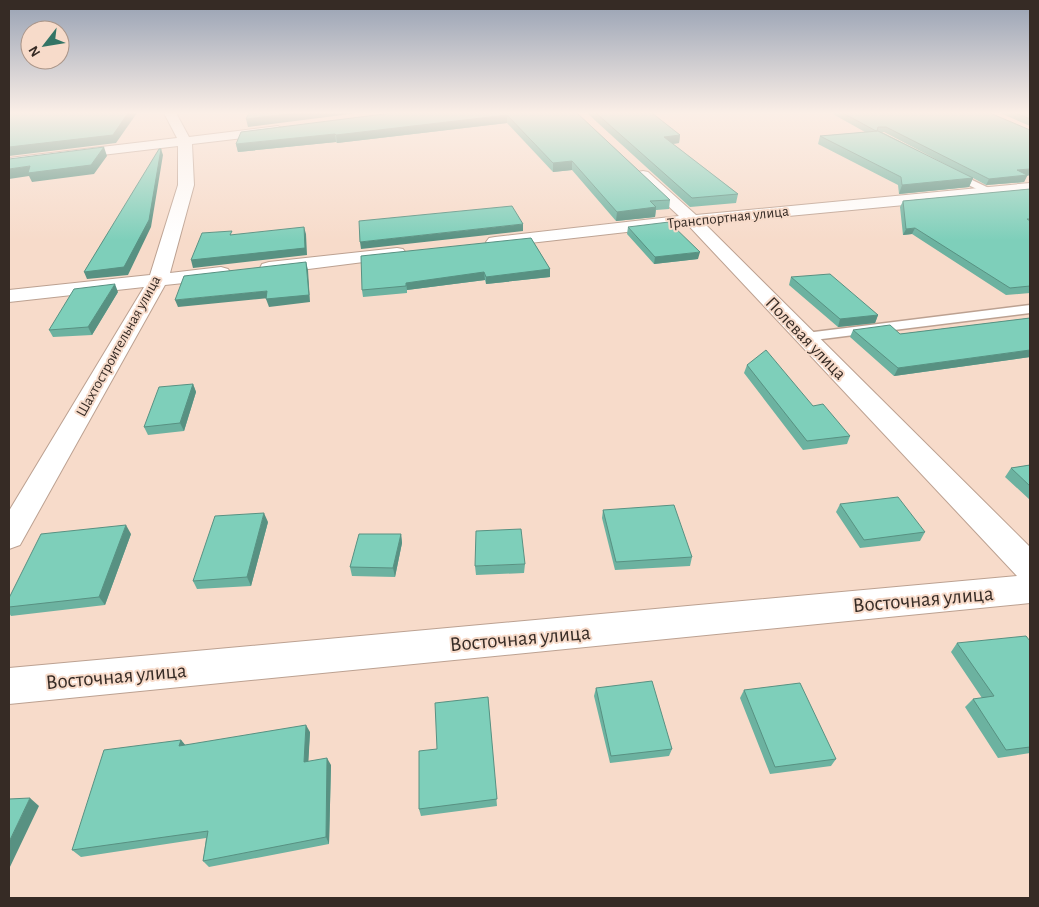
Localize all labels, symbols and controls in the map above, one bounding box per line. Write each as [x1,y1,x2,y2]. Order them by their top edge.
north arrow [20,20,70,70]
text: N [26,43,43,59]
street label: Транспортная улица [666,204,790,231]
street label: Шахтостроительная улица [73,273,164,419]
street label: Полевая улица [762,294,849,384]
street label: Восточная улица [852,583,995,616]
street label: Восточная улица [449,622,592,655]
street label: Восточная улица [45,660,188,693]

